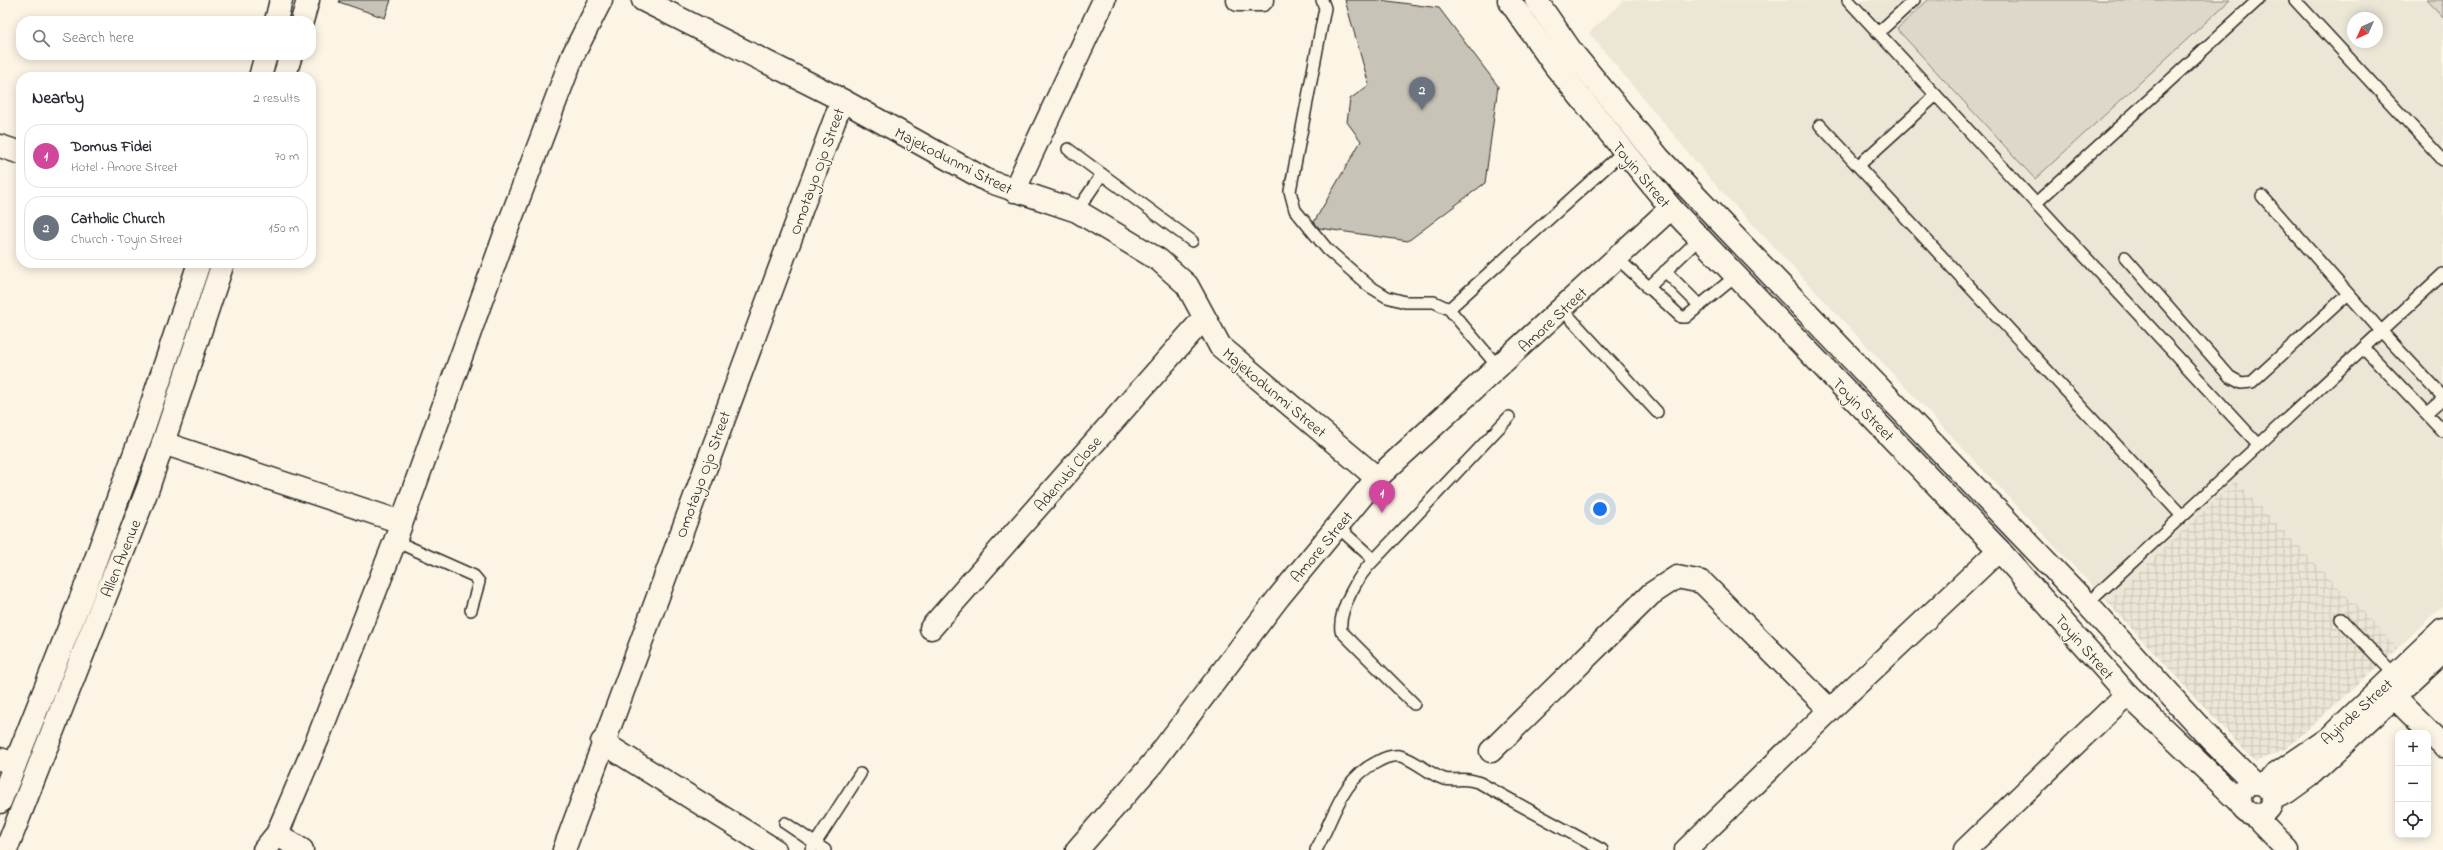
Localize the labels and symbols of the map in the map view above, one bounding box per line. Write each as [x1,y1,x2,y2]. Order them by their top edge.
north arrow [2347,12,2383,48]
pin: 2 [1409,77,1435,110]
street label: Omotayo Ojo Street [784,104,852,238]
street label: Majekodunmi Street [890,122,1017,202]
street label: Toyin Street [1605,137,1676,214]
street label: Amore Street [1513,282,1594,359]
street label: Majekodunmi Street [1216,343,1332,445]
street label: Toyin Street [1826,373,1900,448]
street label: Omotayo Ojo Street [670,407,738,541]
street label: Adenubi Close [1029,431,1109,517]
pin: 1 [1369,480,1395,513]
your location [1590,499,1610,519]
street label: Amore Street [1285,506,1360,588]
street label: Allen Avenue [95,515,149,601]
street label: Toyin Street [2048,609,2119,686]
street label: Ayinde Street [2316,673,2399,752]

